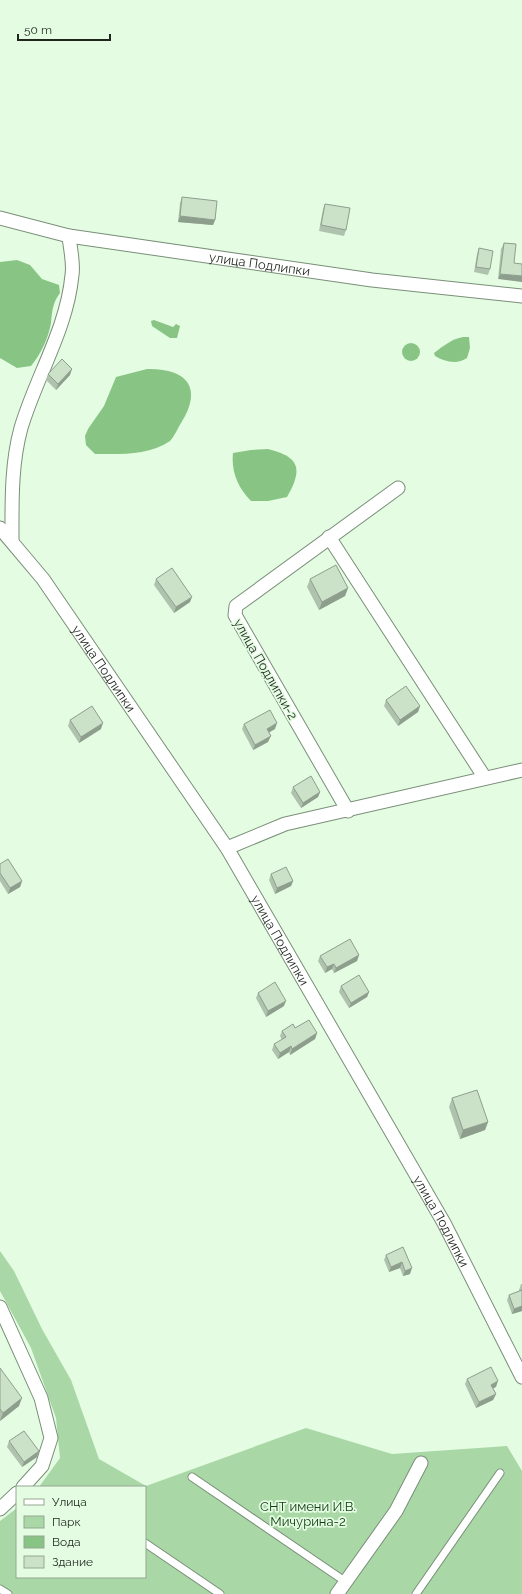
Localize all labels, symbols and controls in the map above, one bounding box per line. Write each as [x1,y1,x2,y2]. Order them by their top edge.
scale bar [18,16,110,42]
text: 50 m [24,23,52,37]
street label: улица Подлипки [208,249,311,279]
street label: улица Подлипки-2 [231,616,301,722]
street label: улица Подлипки [69,622,139,715]
street label: улица Подлипки [248,893,312,988]
street label: улица Подлипки [410,1173,472,1269]
legend [16,1486,146,1578]
text: Улица [52,1495,87,1509]
park label: СНТ имени И.В. Мичурина-2 [260,1499,356,1529]
text: Парк [52,1515,81,1529]
text: Вода [52,1535,81,1549]
text: Здание [52,1555,93,1569]

